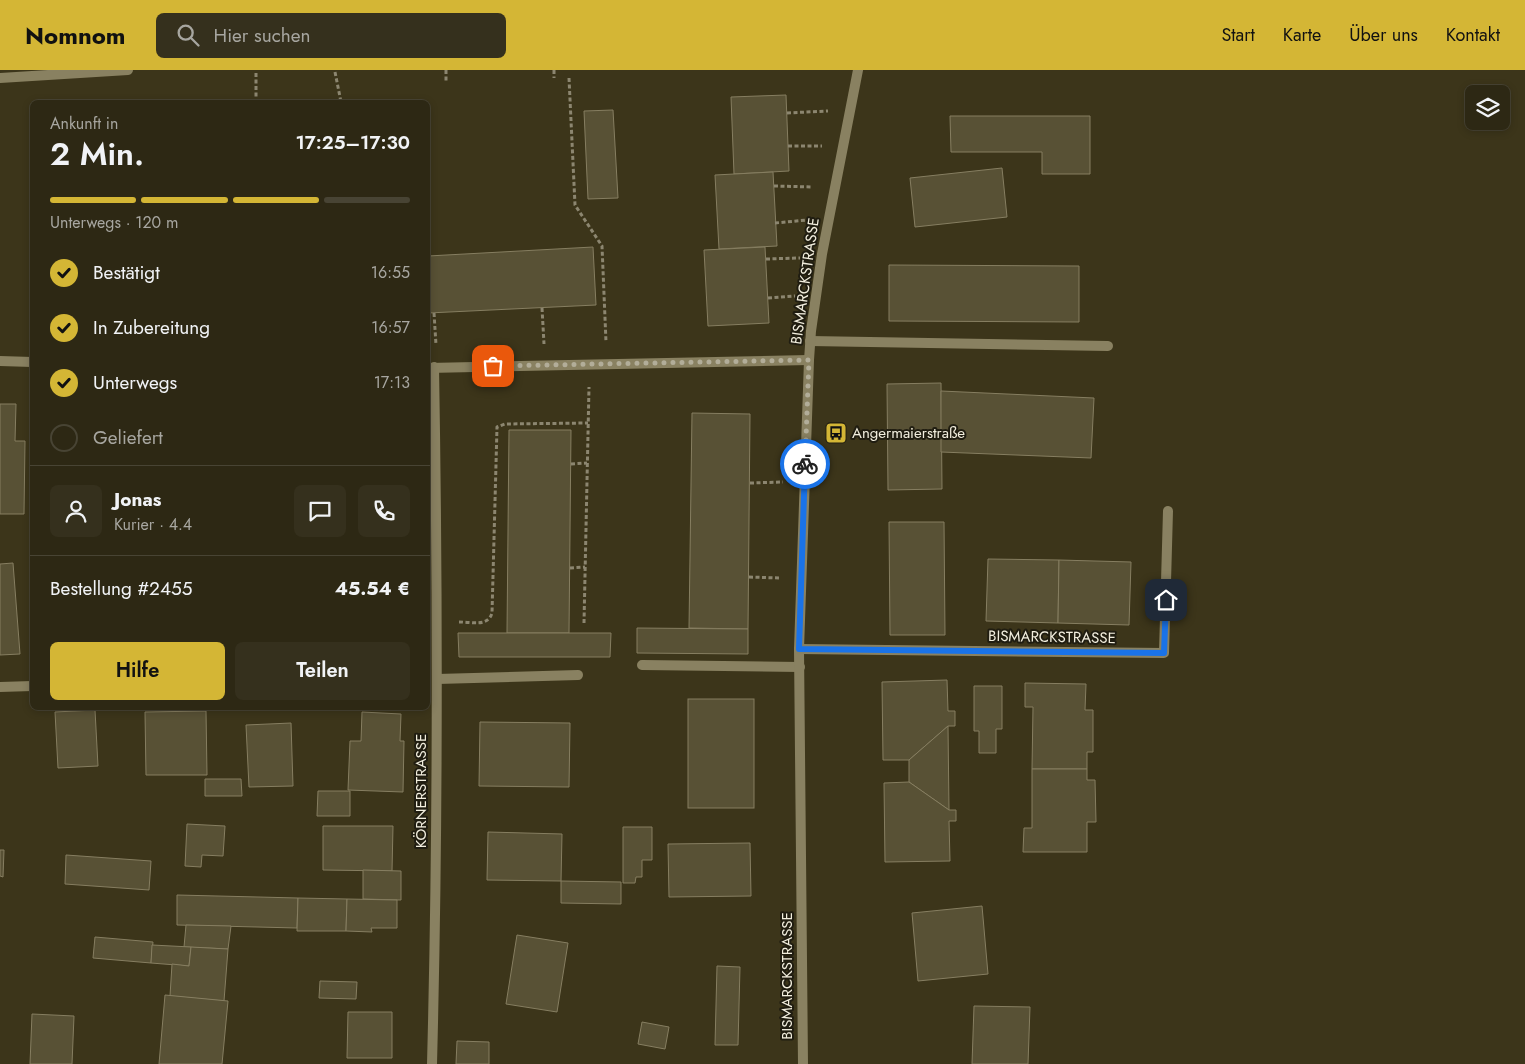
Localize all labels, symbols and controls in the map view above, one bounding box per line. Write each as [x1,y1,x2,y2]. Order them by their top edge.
search box [156,13,506,58]
text: Nomnom [25,18,126,53]
icon: search [174,21,202,49]
text: Hier suchen [214,22,311,49]
text: Start [1221,22,1255,48]
text: Karte [1283,22,1321,48]
text: Über uns [1349,22,1418,48]
text: Kontakt [1446,22,1500,48]
map controls [1465,85,1510,130]
button: layers [1465,85,1510,130]
text: Ankunft in [50,112,118,135]
text: 17:25–17:30 [295,129,410,156]
text: 2 Min. [50,131,144,177]
text: Unterwegs · 120 m [50,211,179,234]
street label: BISMARCKSTRASSE [785,216,825,346]
icon: check [50,259,78,287]
text: Bestätigt [93,259,160,286]
text: 16:55 [371,261,410,284]
icon: check [50,314,78,342]
text: In Zubereitung [93,314,210,341]
text: 16:57 [371,316,410,339]
pin [472,345,514,387]
icon: bag [479,352,507,380]
icon: check [50,369,78,397]
text: Unterwegs [93,369,177,396]
text: 17:13 [374,371,410,394]
bus stop icon: Angermaierstraße [824,421,848,445]
place label: Angermaierstraße [852,422,965,444]
text: Geliefert [93,424,163,451]
courier [780,439,830,489]
icon: bike [791,450,819,478]
button: person [50,485,102,537]
button: chat [294,485,346,537]
button: phone [358,485,410,537]
text: Jonas [114,486,161,513]
text: Kurier · 4.4 [114,513,192,536]
text: Bestellung #2455 [50,575,192,602]
text: 45.54 € [335,575,410,602]
pin [1145,579,1187,621]
icon: home [1152,586,1180,614]
street label: BISMARCKSTRASSE [988,625,1116,649]
button: Hilfe [50,642,225,700]
button: Teilen [235,642,410,700]
street label: KÖRNERSTRASSE [410,734,432,848]
street label: BISMARCKSTRASSE [776,912,798,1040]

